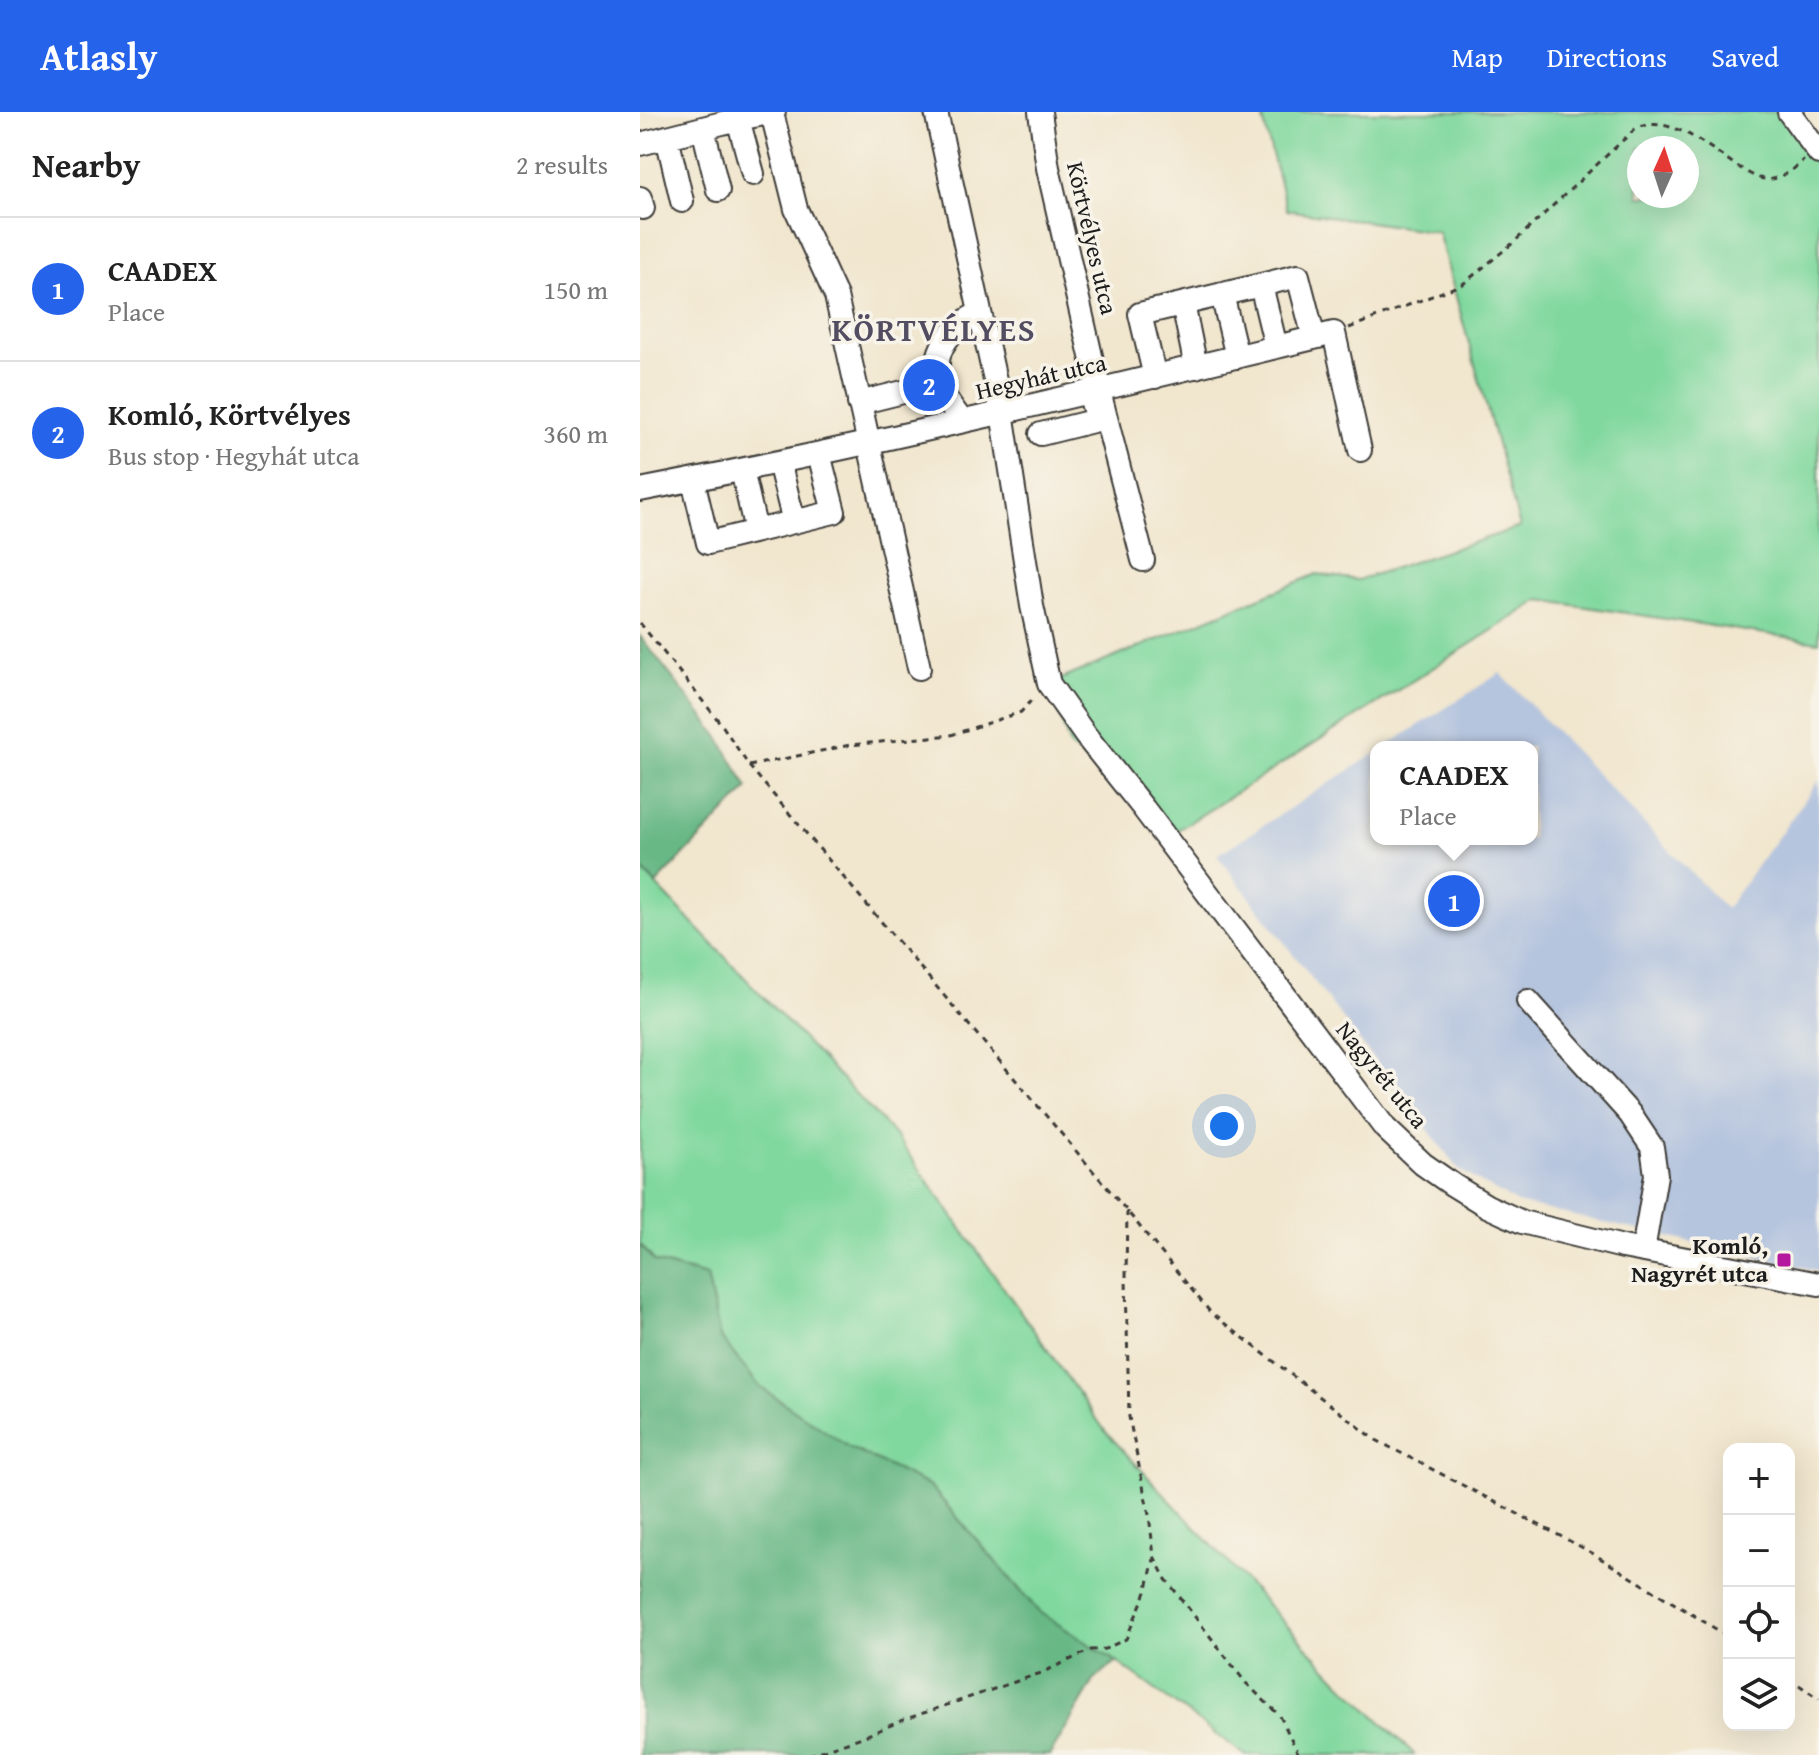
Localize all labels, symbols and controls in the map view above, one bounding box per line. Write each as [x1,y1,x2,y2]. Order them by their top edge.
text: Atlasly [40,28,158,84]
text: Map [1451,36,1503,77]
text: Directions [1547,36,1667,77]
text: Saved [1711,36,1779,77]
north arrow [1627,136,1699,208]
text: Nearby [32,140,141,189]
text: 2 results [516,145,608,184]
street label: Körtvélyes utca [1058,158,1127,318]
text: CAADEX [108,248,217,292]
text: 1 [51,270,65,309]
text: 150 m [543,270,608,309]
text: Place [108,292,165,331]
district label: KÖRTVÉLYES [831,306,1037,353]
street label: Hegyhát utca [972,344,1110,409]
pin: 2 [903,355,955,415]
text: Komló, Körtvélyes [108,392,351,436]
text: 2 [51,414,65,453]
text: 360 m [543,414,608,453]
text: Bus stop · Hegyhát utca [108,436,360,475]
popup [1370,741,1538,845]
text: CAADEX [1399,752,1509,796]
text: Place [1399,796,1457,835]
pin: 1 [1428,871,1480,931]
street label: Nagyrét utca [1328,1013,1437,1136]
your location [1204,1106,1244,1146]
place label: Komló, Nagyrét utca [1631,1228,1769,1291]
marker: Komló, Nagyrét utca [1775,1251,1793,1269]
map controls [1723,1443,1795,1731]
button: + [1723,1443,1795,1515]
button: − [1723,1515,1795,1587]
button: locate [1723,1587,1795,1659]
button: layers [1723,1659,1795,1731]

